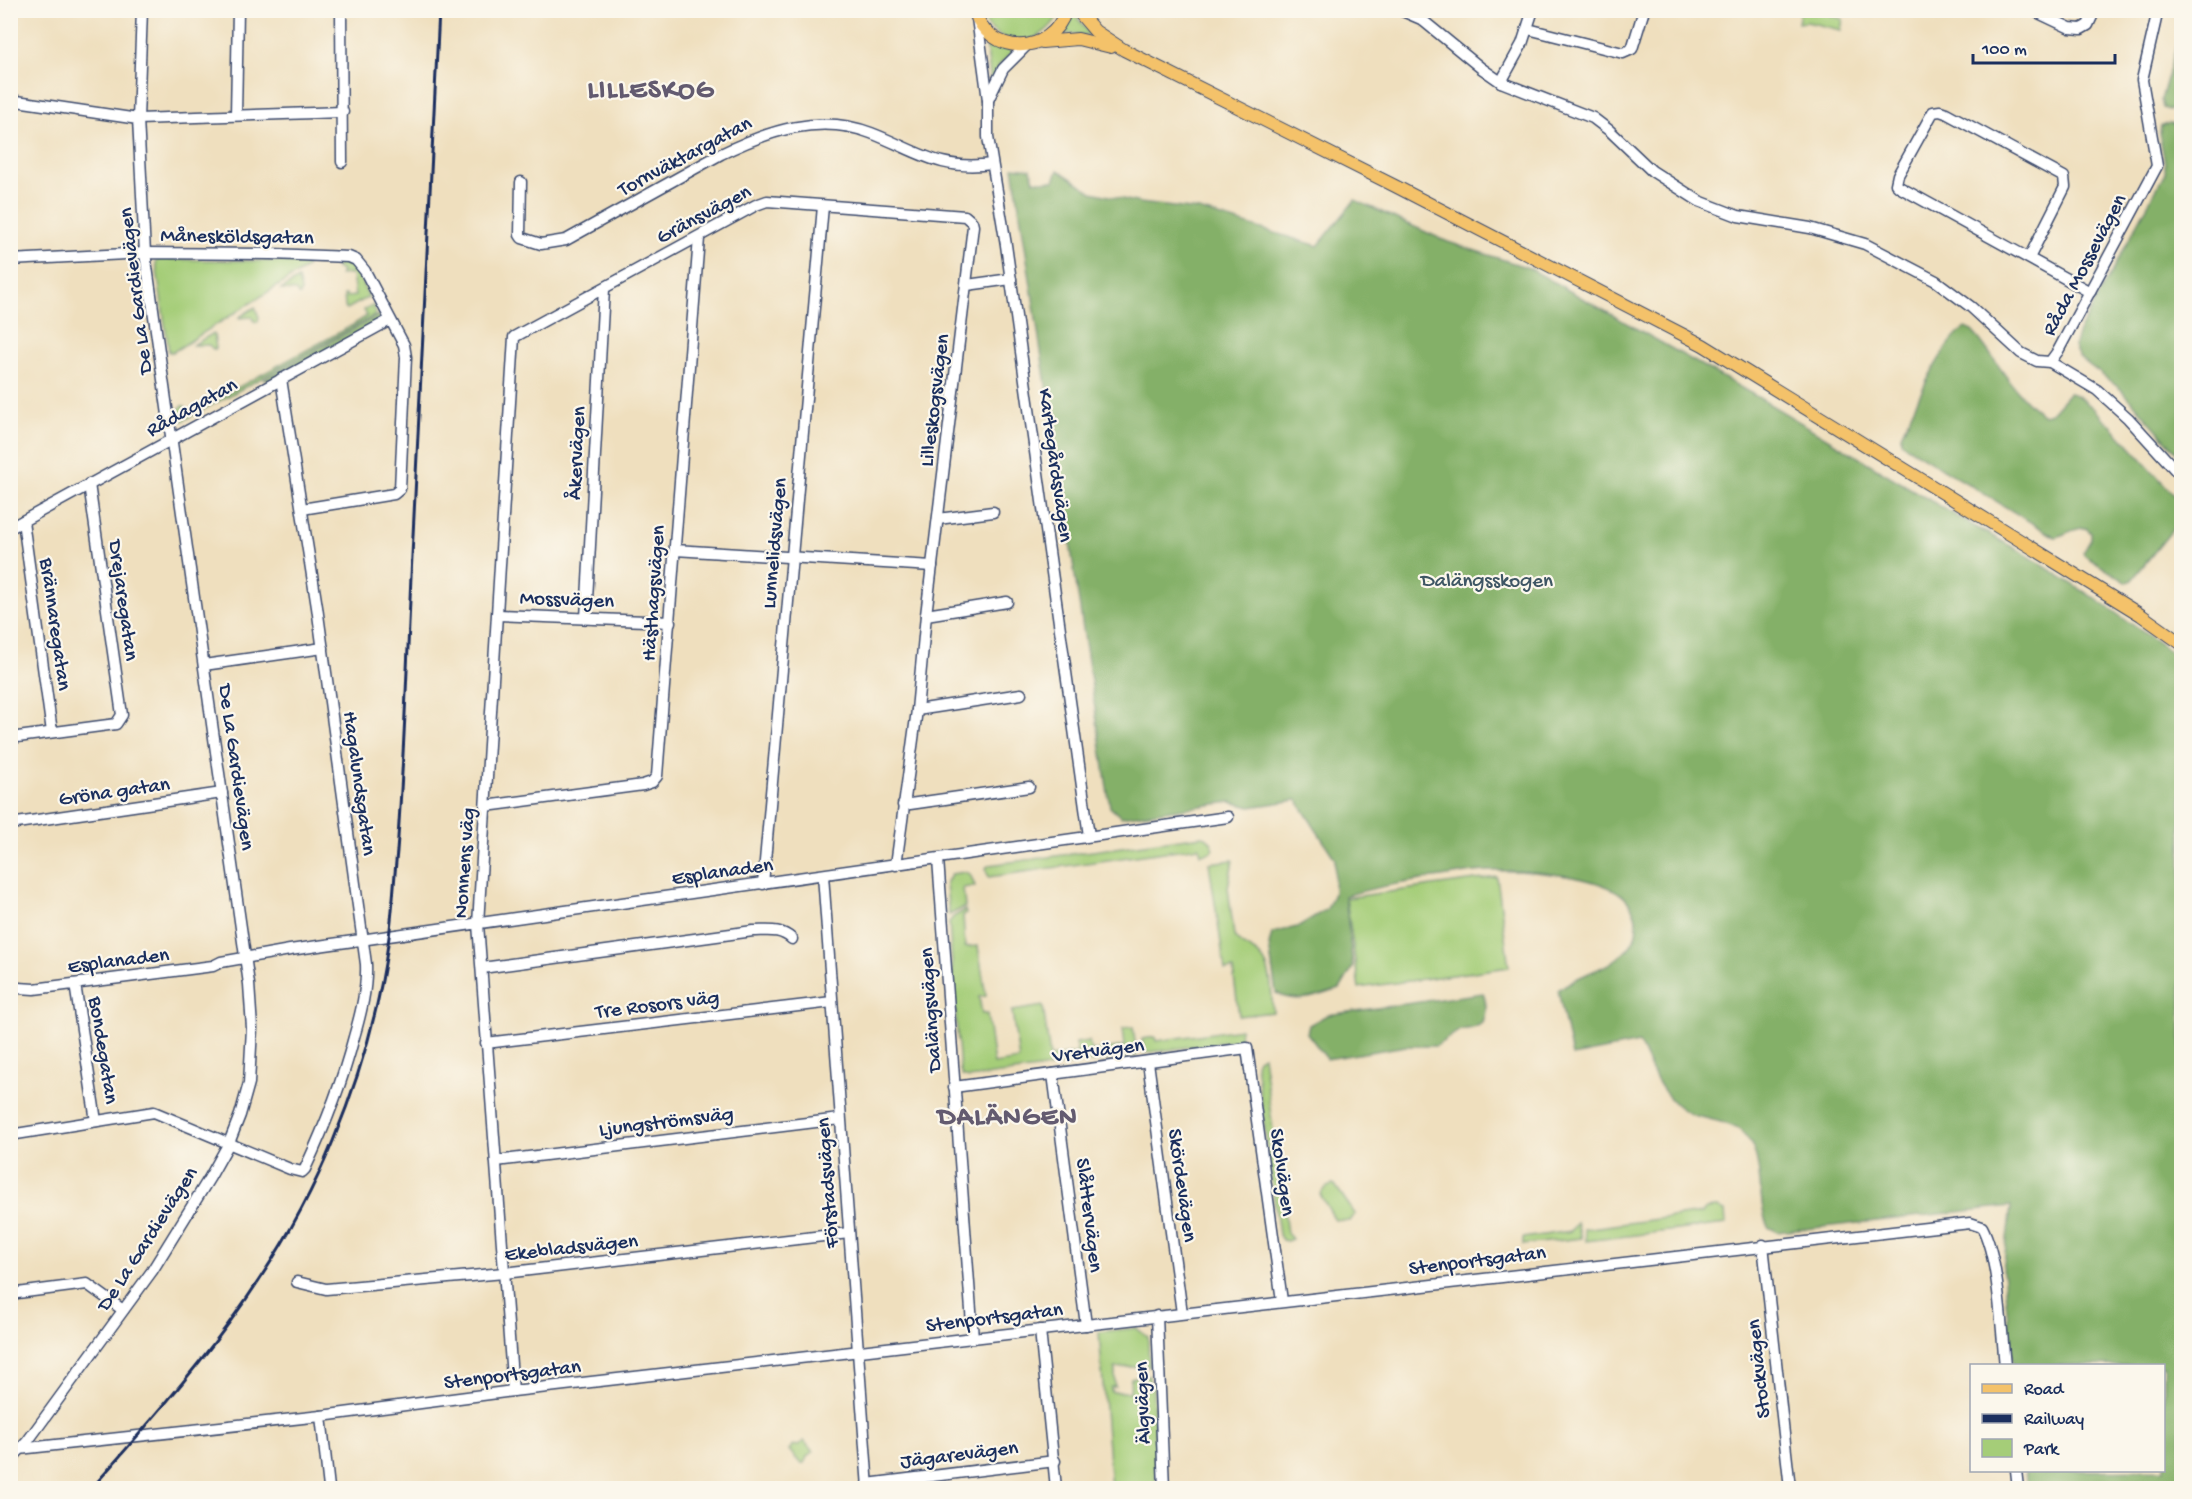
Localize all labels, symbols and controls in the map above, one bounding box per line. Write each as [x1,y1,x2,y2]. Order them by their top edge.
scale bar [1973,27,2116,65]
text: 100 m [1981,40,2027,61]
district label: LILLESKOG [587,76,715,108]
street label: Tornväktargatan [613,112,757,204]
street label: Gränsvägen [653,181,756,251]
street label: Råda Mossevägen [2038,190,2134,341]
street label: De La Gardievägen [115,206,160,377]
street label: Månesköldsgatan [160,225,314,252]
street label: Lilleskogsvägen [916,333,957,468]
street label: Rådagatan [143,374,243,444]
street label: Kartegårdsvägen [1030,387,1077,544]
street label: Åkervägen [562,406,593,501]
street label: Lunnelidsvägen [758,477,795,610]
street label: Hästhagsvägen [638,524,673,662]
street label: Drejaregatan [100,536,142,663]
street label: Brännaregatan [32,556,75,692]
park label: Dalängsskogen [1419,570,1553,595]
street label: Mossvägen [519,587,615,616]
street label: De La Gardievägen [210,681,259,852]
street label: Hagalundsgatan [335,710,380,857]
street label: Gröna gatan [57,773,172,814]
street label: Nonnens väg [450,807,483,919]
street label: Esplanaden [670,854,775,893]
street label: Esplanaden [66,944,171,981]
street label: Dalängsvägen [916,947,949,1075]
street label: Tre Rosors väg [593,986,721,1027]
street label: Bondegatan [81,994,122,1106]
street label: Vretvägen [1050,1034,1146,1071]
street label: Ljungströmsväg [598,1103,735,1144]
district label: DALÄNGEN [936,1103,1078,1135]
street label: Förstadsvägen [812,1117,847,1250]
street label: Skördevägen [1160,1127,1201,1244]
street label: Skolvägen [1262,1127,1299,1218]
street label: Slåttervägen [1068,1157,1107,1274]
street label: De La Gardievägen [92,1163,205,1319]
street label: Ekebladsvägen [503,1230,640,1269]
street label: Stenportsgatan [1407,1242,1547,1283]
street label: Stenportsgatan [924,1299,1064,1340]
street label: Stockvägen [1743,1318,1778,1419]
street label: Stenportsgatan [442,1356,582,1397]
street label: Älgvägen [1131,1361,1158,1445]
legend [1970,1364,2165,1472]
text: Road [2024,1380,2065,1401]
text: Railway [2024,1410,2084,1431]
street label: Jägarevägen [899,1437,1020,1476]
text: Park [2023,1440,2060,1461]

